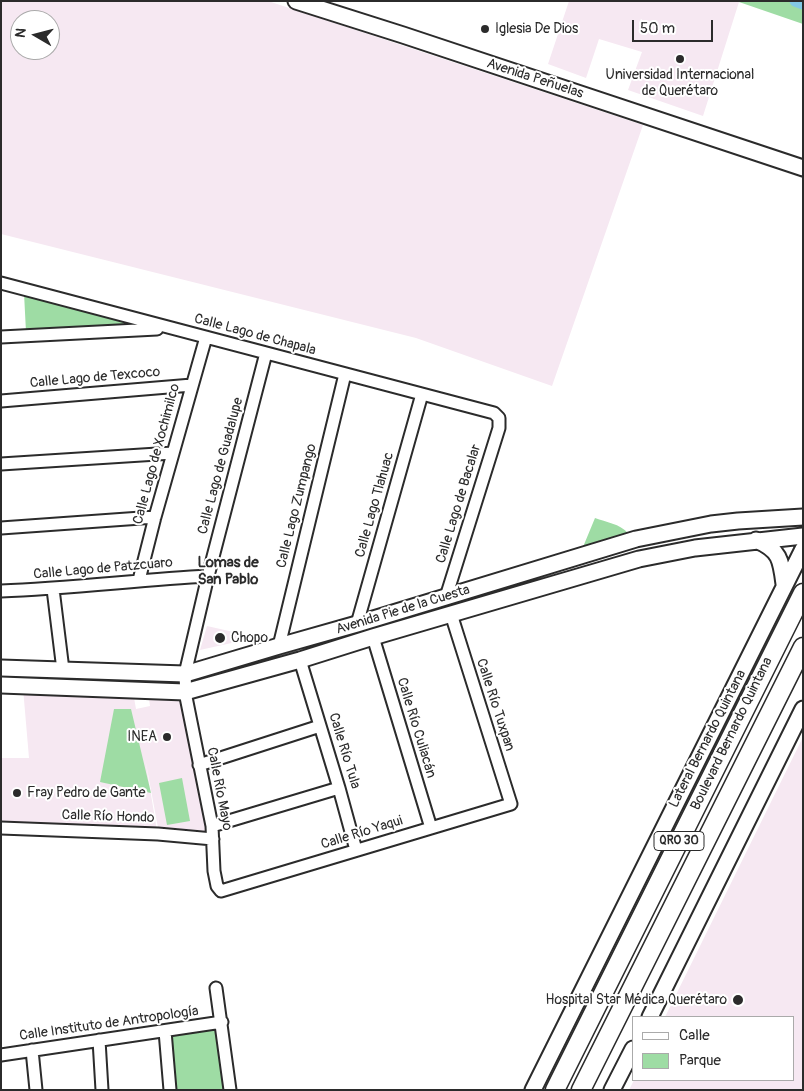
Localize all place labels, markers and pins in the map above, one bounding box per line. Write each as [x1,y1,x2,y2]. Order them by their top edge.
place label: Iglesia De Dios [495,21,578,37]
marker: Iglesia De Dios [479,23,491,35]
marker: Universidad Internacional de Querétaro [674,53,686,65]
place label: Universidad Internacional de Querétaro [606,67,754,100]
place label: Chopo [231,630,268,646]
marker: Chopo [213,631,227,645]
place label: INEA [127,729,157,745]
marker: INEA [161,731,173,743]
place label: Fray Pedro de Gante [27,785,145,801]
marker: Fray Pedro de Gante [11,787,23,799]
place label: Hospital Star Médica Querétaro [546,992,727,1008]
marker: Hospital Star Médica Querétaro [731,993,745,1007]

